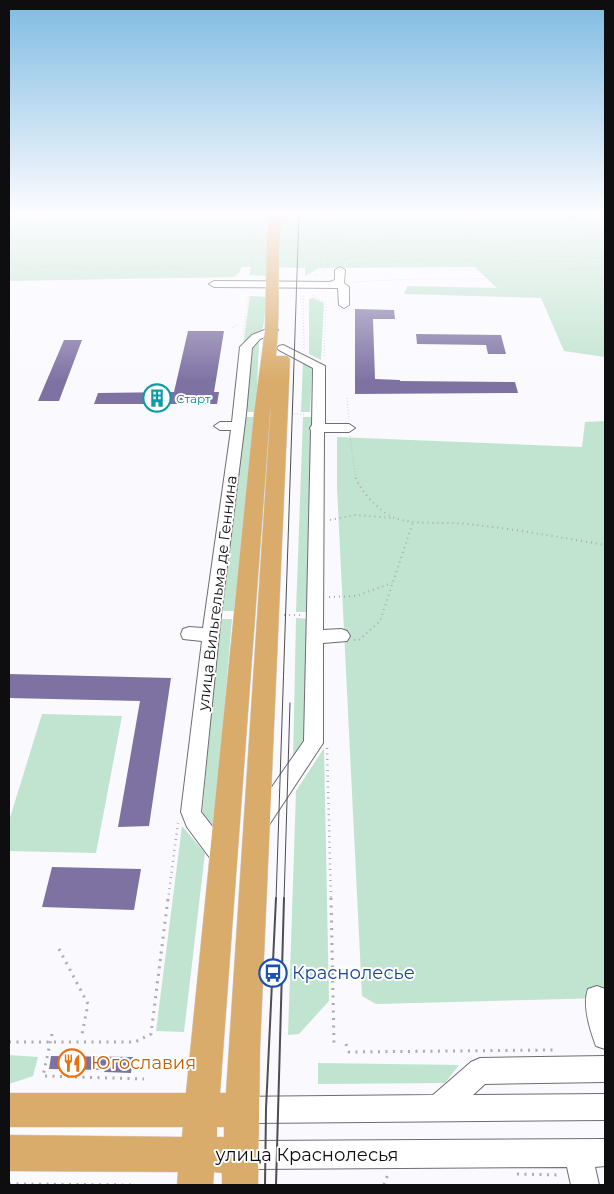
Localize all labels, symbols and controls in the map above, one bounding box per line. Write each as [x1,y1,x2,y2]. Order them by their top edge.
building icon: Старт [142,383,172,413]
place label: Старт [176,391,211,406]
street label: улица Вильгельма де Геннина [193,474,241,713]
bus stop icon: Краснолесье [258,958,288,988]
place label: Краснолесье [292,962,415,984]
restaurant icon: Югославия [57,1048,87,1078]
place label: Югославия [91,1052,196,1074]
street label: улица Краснолесья [215,1144,398,1166]

